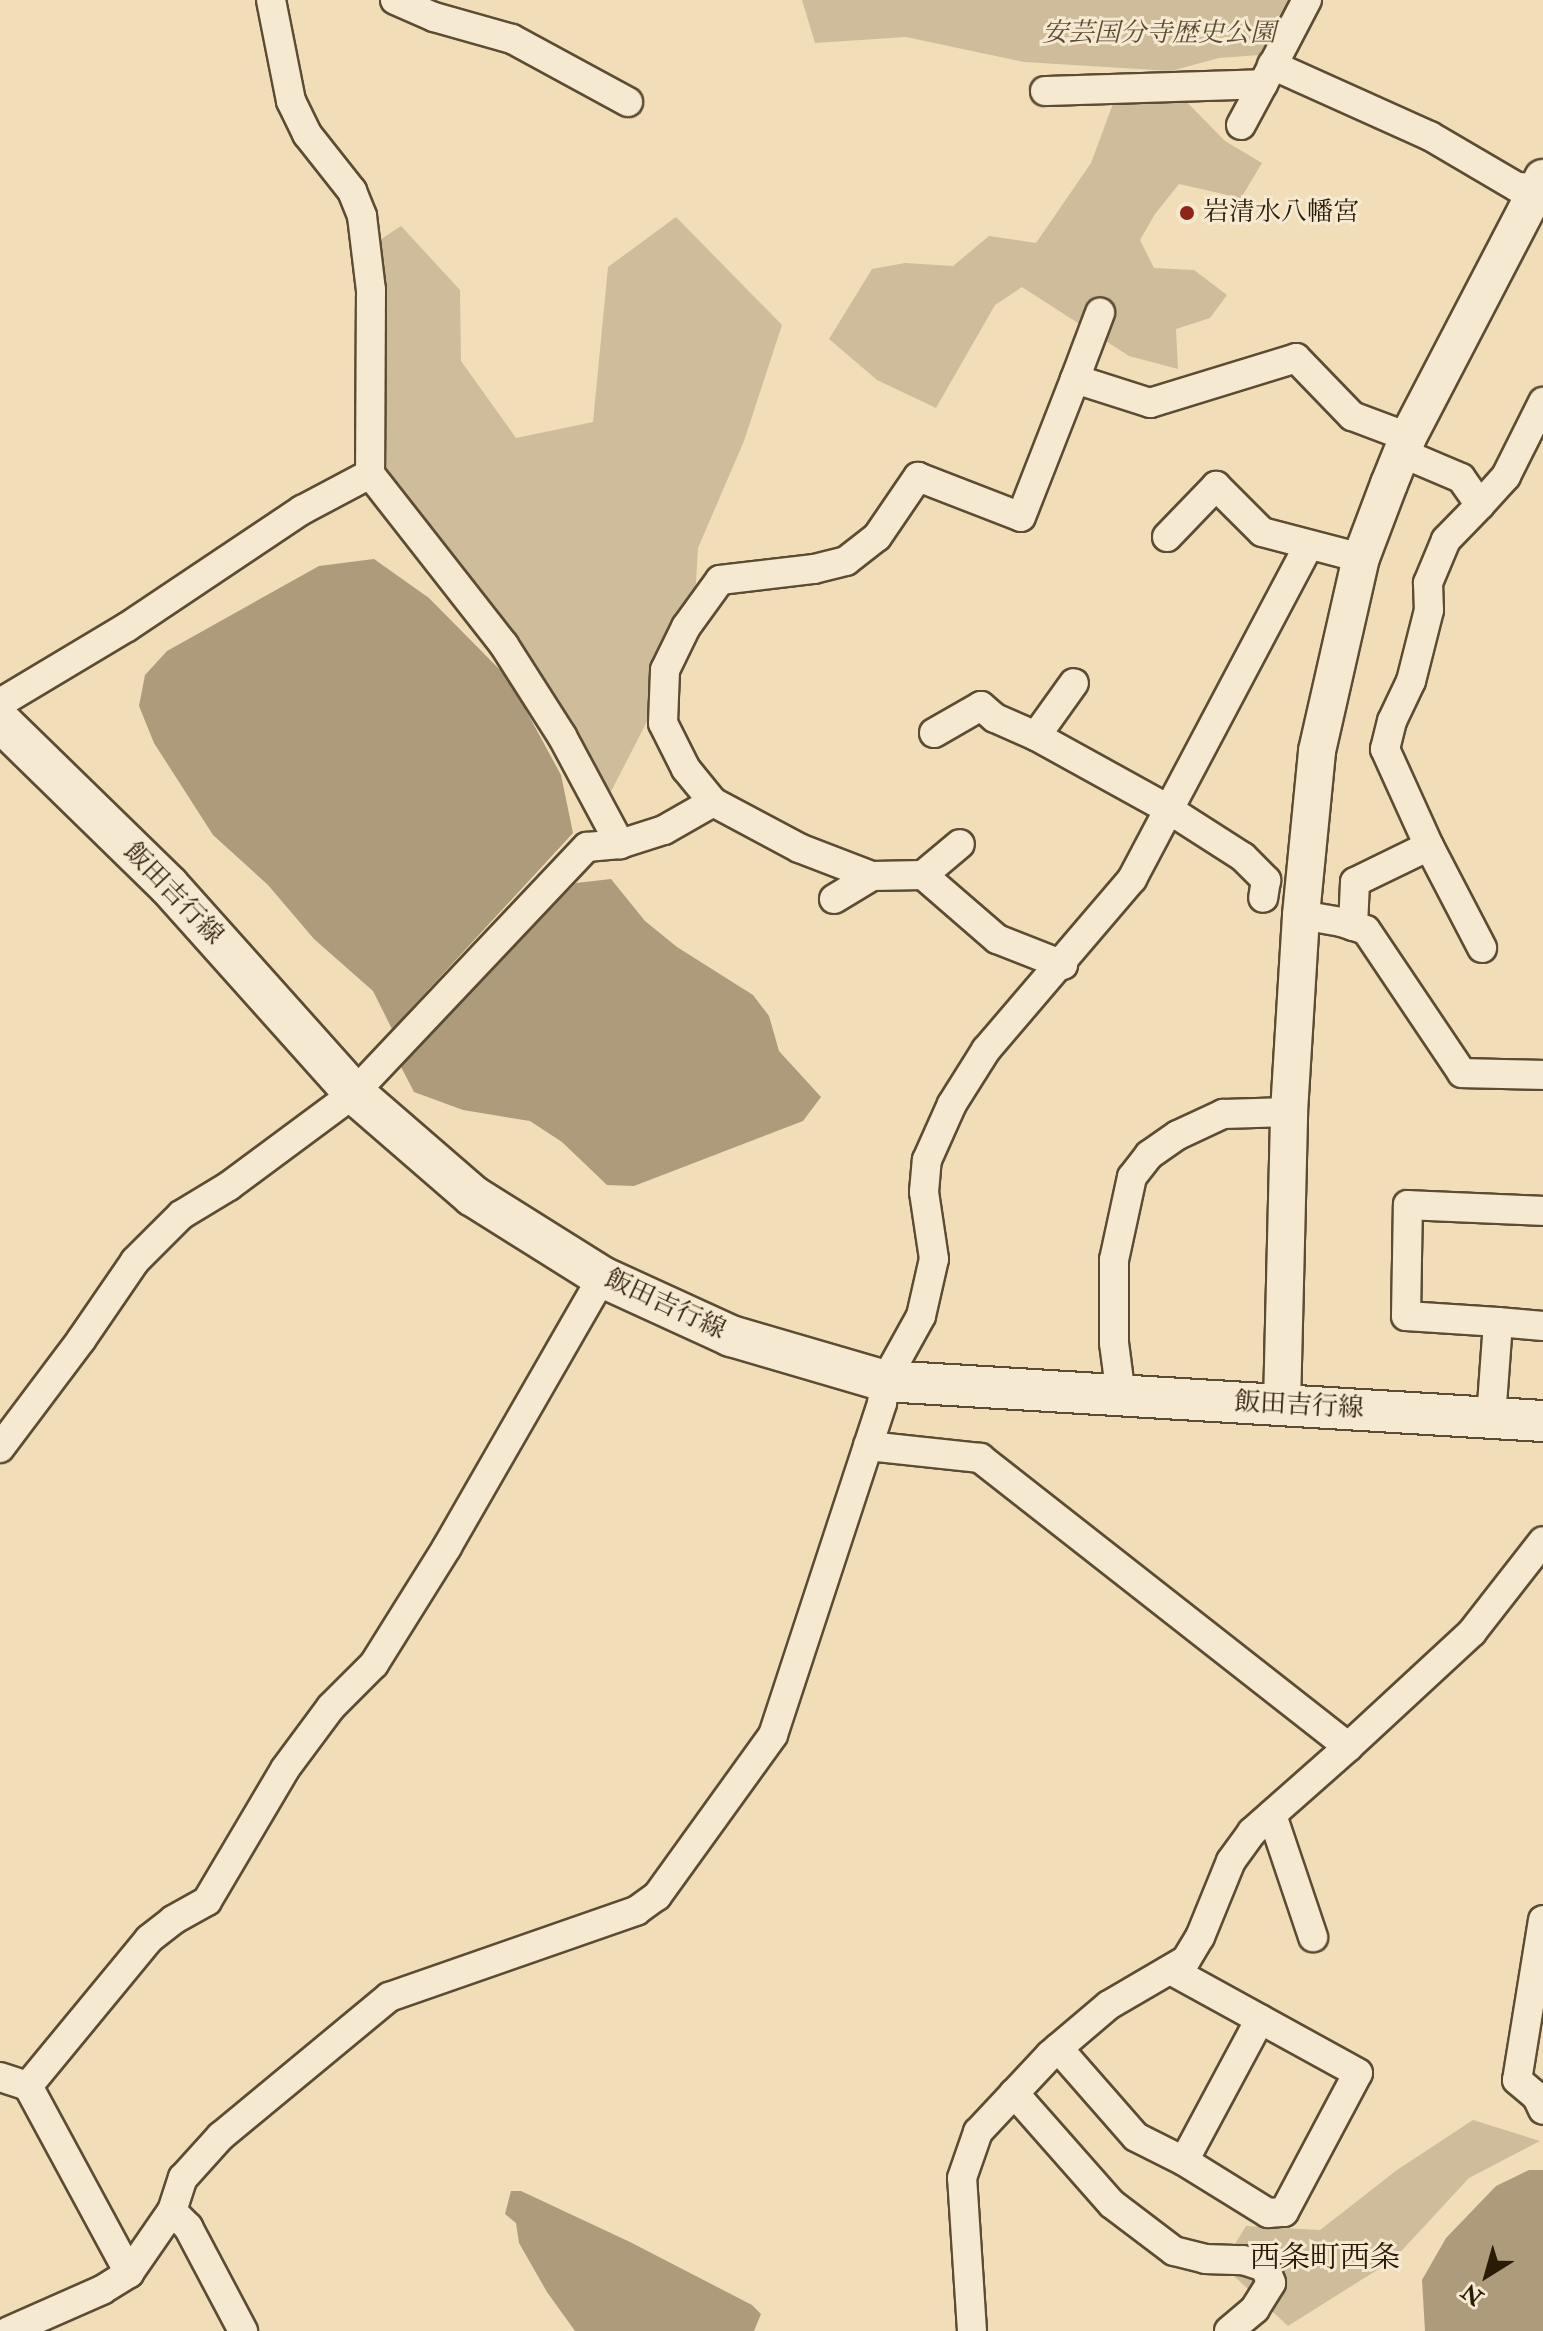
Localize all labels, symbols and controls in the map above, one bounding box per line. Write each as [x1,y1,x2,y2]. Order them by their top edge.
park label: 安芸国分寺歴史公園 [1042,18,1276,50]
place label: 岩清水八幡宮 [1203,197,1359,229]
marker: 岩清水八幡宮 [1178,204,1196,222]
street label: 飯田吉行線 [117,836,229,952]
street label: 飯田吉行線 [599,1263,731,1347]
street label: 飯田吉行線 [1233,1387,1365,1425]
north arrow [1447,2235,1527,2315]
district label: 西条町西条 [1250,2240,1400,2276]
text: N [1456,2277,1489,2311]

